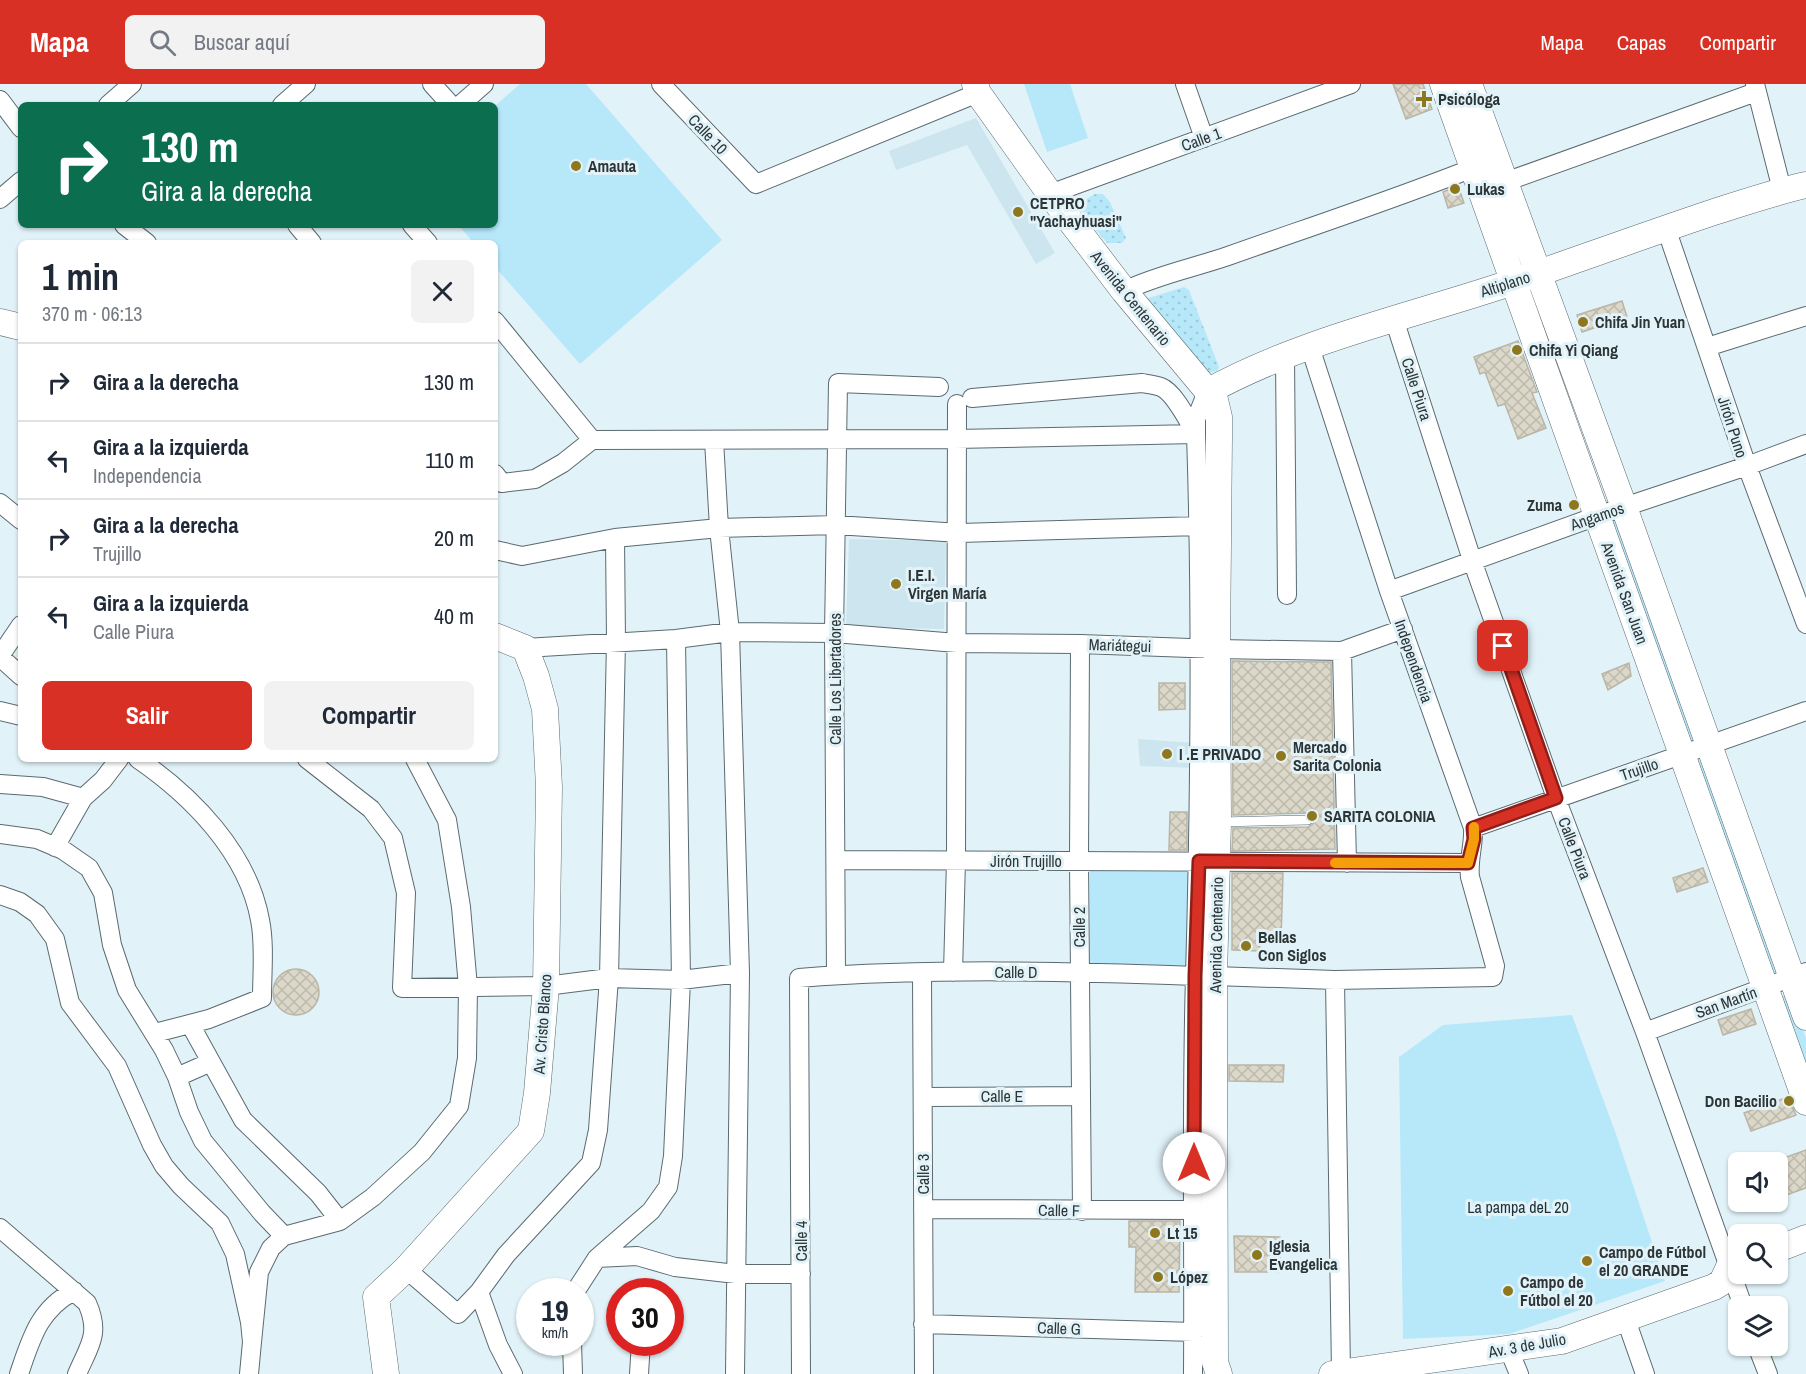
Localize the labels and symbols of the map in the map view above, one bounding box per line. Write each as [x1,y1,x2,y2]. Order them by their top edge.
place label: Psicóloga [1438,88,1501,110]
marker: Psicóloga [1415,90,1433,108]
street label: Calle 10 [683,109,733,159]
street label: Calle 1 [1178,121,1225,156]
place label: Amauta [588,155,637,177]
marker: Amauta [569,159,583,173]
place label: Lukas [1467,178,1505,200]
marker: Lukas [1448,182,1462,196]
place label: CETPRO "Yachayhuasi" [1030,192,1122,232]
marker: CETPRO "Yachayhuasi" [1011,205,1025,219]
street label: Avenida Centenario [1085,245,1176,350]
street label: Altiplano [1476,266,1533,303]
place label: Chifa Jin Yuan [1595,311,1685,333]
marker: Chifa Jin Yuan [1576,315,1590,329]
place label: Chifa Yi Qiang [1529,339,1618,361]
marker: Chifa Yi Qiang [1510,343,1524,357]
street label: Calle Piura [1397,355,1438,424]
street label: Jirón Puno [1713,393,1753,461]
place label: Zuma [1527,494,1563,516]
street label: Angamos [1566,497,1627,536]
marker: Zuma [1567,498,1581,512]
street label: Avenida San Juan [1596,538,1654,647]
place label: I.E.I. Virgen María [908,564,987,604]
marker: I.E.I. Virgen María [889,577,903,591]
street label: Calle Los Libertadores [824,613,846,745]
street label: Independencia [1389,616,1439,706]
pin [1477,620,1528,671]
street label: Mariátegui [1088,633,1152,657]
place label: Mercado Sarita Colonia [1293,736,1382,776]
place label: I .E PRIVADO [1179,743,1261,765]
marker: I .E PRIVADO [1160,747,1174,761]
marker: Mercado Sarita Colonia [1274,749,1288,763]
street label: Trujillo [1617,752,1661,786]
place label: SARITA COLONIA [1324,805,1436,827]
marker: SARITA COLONIA [1305,809,1319,823]
street label: Calle Piura [1553,814,1597,883]
street label: Jirón Trujillo [990,850,1062,872]
street label: Avenida Centenario [1204,877,1228,994]
street label: Calle 2 [1068,907,1090,947]
place label: Bellas Con Siglos [1258,926,1327,966]
marker: Bellas Con Siglos [1239,939,1253,953]
street label: Calle D [994,961,1038,983]
street label: Av. Cristo Blanco [527,973,556,1076]
street label: San Martín [1692,981,1760,1023]
street label: Calle E [981,1085,1023,1107]
place label: Don Bacilio [1705,1090,1777,1112]
marker: Don Bacilio [1782,1094,1796,1108]
position arrow [1162,1131,1226,1195]
street label: Calle 3 [912,1154,934,1194]
park label: La pampa deL 20 [1467,1196,1569,1218]
street label: Calle F [1038,1199,1080,1221]
street label: Calle 4 [790,1221,812,1261]
place label: Lt 15 [1167,1222,1198,1244]
marker: Lt 15 [1148,1226,1162,1240]
place label: Iglesia Evangelica [1269,1235,1338,1275]
place label: Campo de Fútbol el 20 GRANDE [1599,1241,1706,1281]
marker: Iglesia Evangelica [1250,1248,1264,1262]
marker: Campo de Fútbol el 20 GRANDE [1580,1254,1594,1268]
place label: López [1170,1266,1208,1288]
marker: López [1151,1270,1165,1284]
place label: Campo de Fútbol el 20 [1520,1271,1593,1311]
speed limit sign: 30 [606,1278,684,1356]
marker: Campo de Fútbol el 20 [1501,1284,1515,1298]
street label: Calle G [1037,1316,1081,1340]
street label: Av. 3 de Julio [1486,1327,1567,1363]

